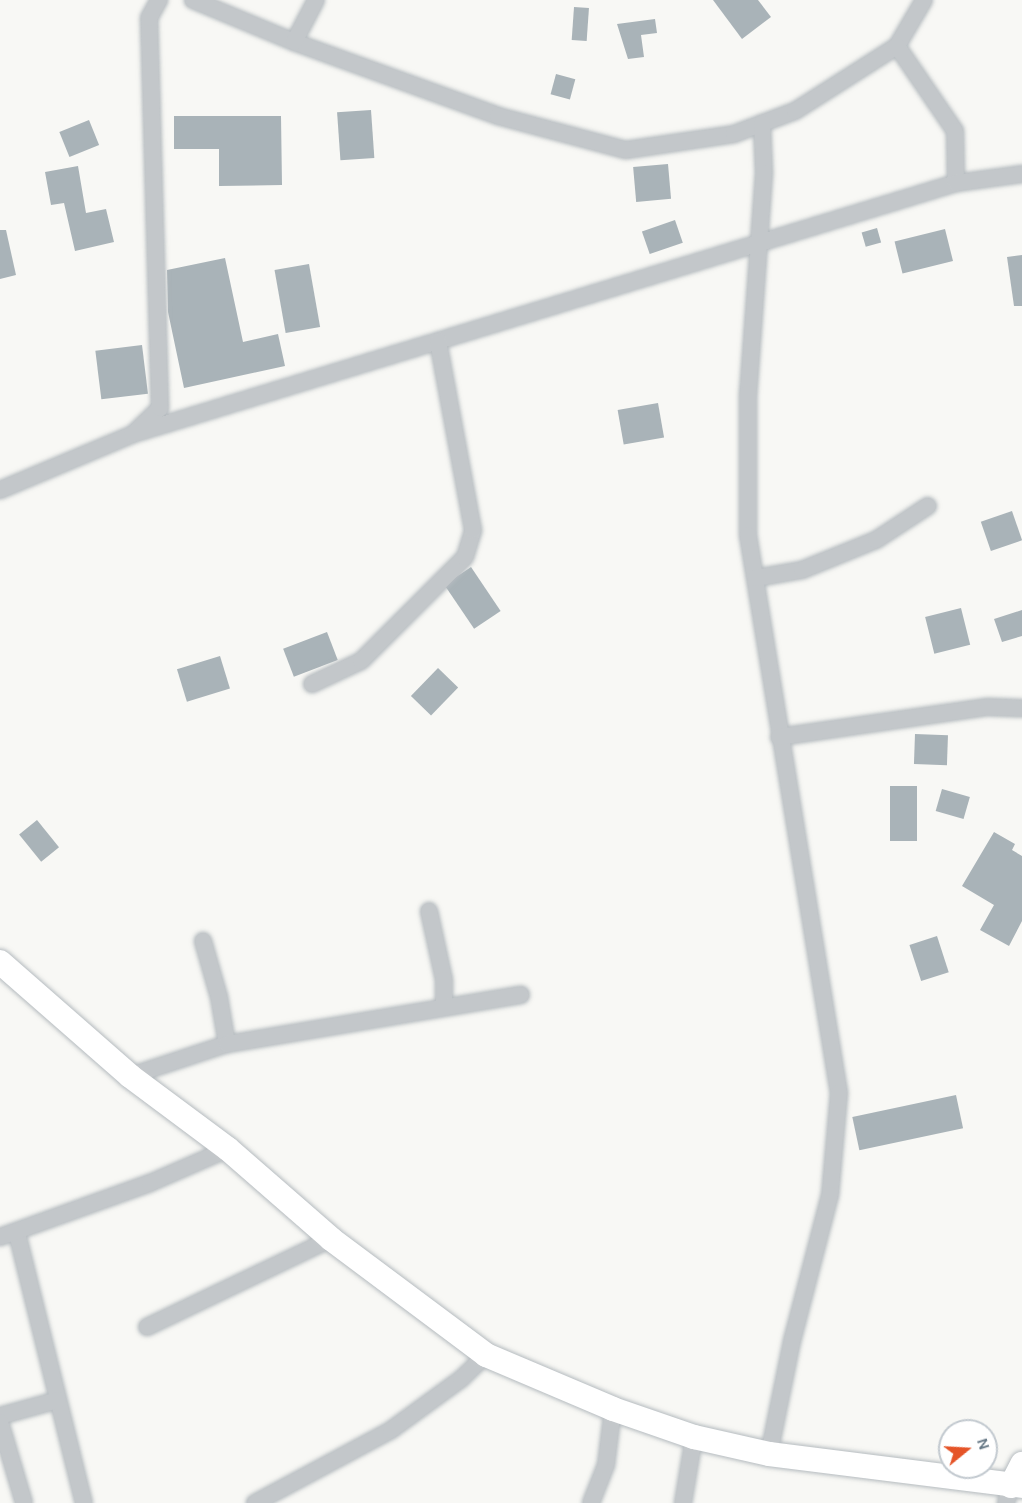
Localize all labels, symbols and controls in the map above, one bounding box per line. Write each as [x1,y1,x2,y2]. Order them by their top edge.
north arrow [938,1419,998,1479]
text: N [973,1435,994,1452]

